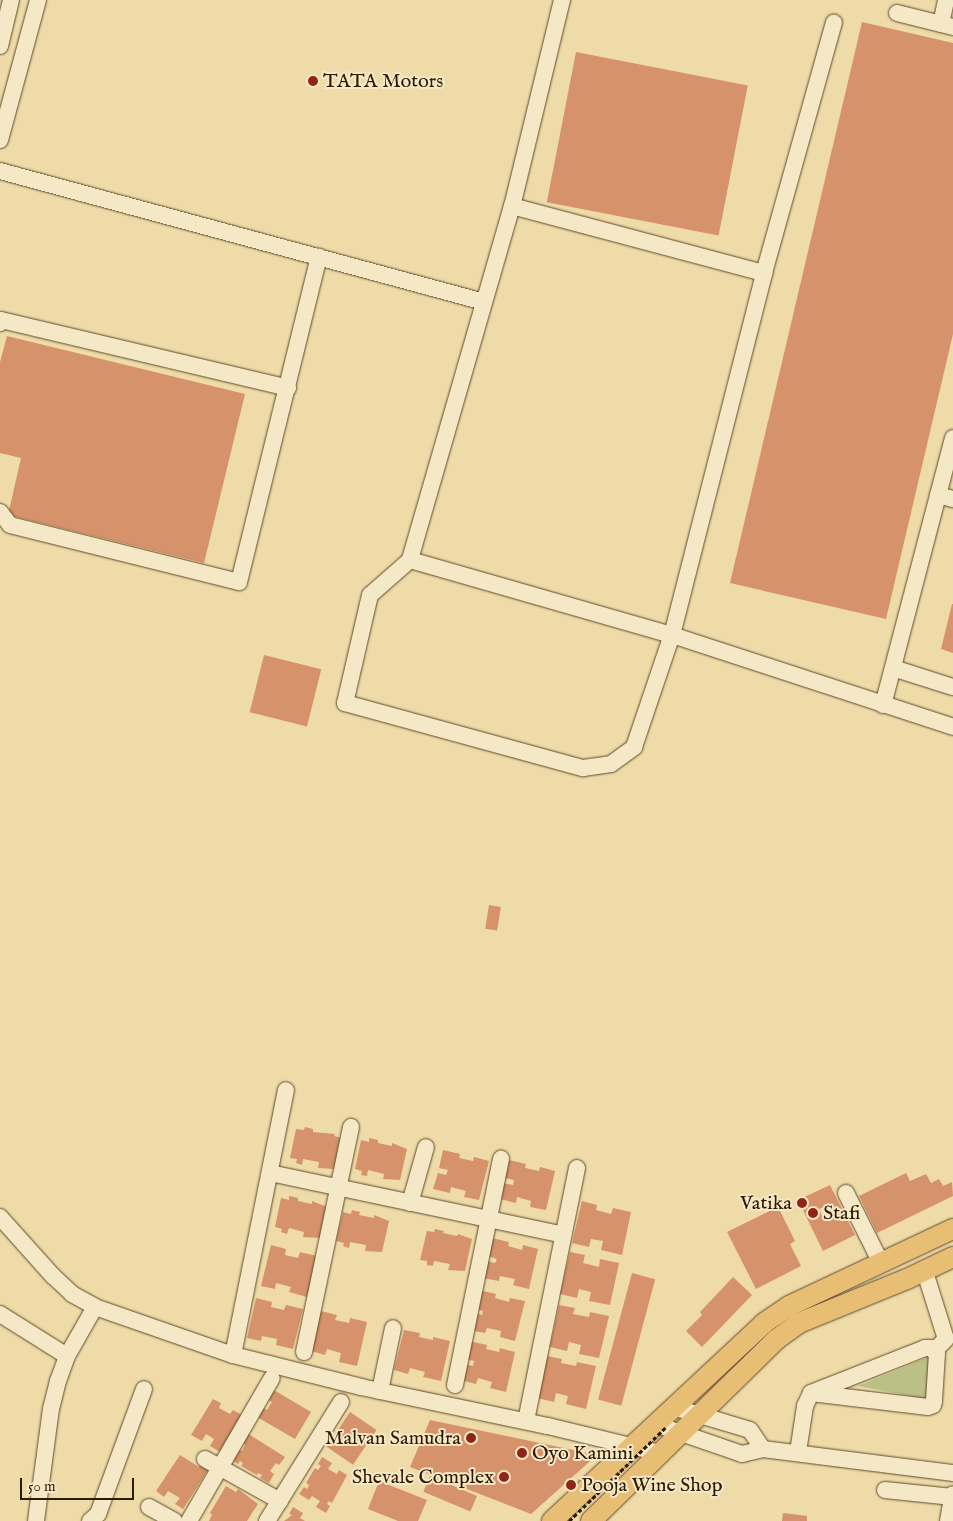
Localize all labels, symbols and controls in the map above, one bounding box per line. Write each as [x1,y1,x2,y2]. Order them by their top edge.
place label: TATA Motors [323,69,443,93]
marker: TATA Motors [307,75,319,87]
place label: Vatika [740,1191,792,1215]
marker: Vatika [796,1197,808,1209]
place label: Stafi [823,1201,860,1225]
marker: Stafi [807,1207,819,1219]
place label: Malvan Samudra [325,1426,461,1450]
marker: Malvan Samudra [465,1432,477,1444]
place label: Oyo Kamini [532,1441,633,1465]
marker: Oyo Kamini [516,1447,528,1459]
place label: Shevale Complex [352,1465,494,1489]
scale bar [22,1468,136,1500]
marker: Shevale Complex [498,1471,510,1483]
place label: Pooja Wine Shop [581,1473,722,1497]
text: 50 m [28,1477,56,1496]
marker: Pooja Wine Shop [565,1479,577,1491]

